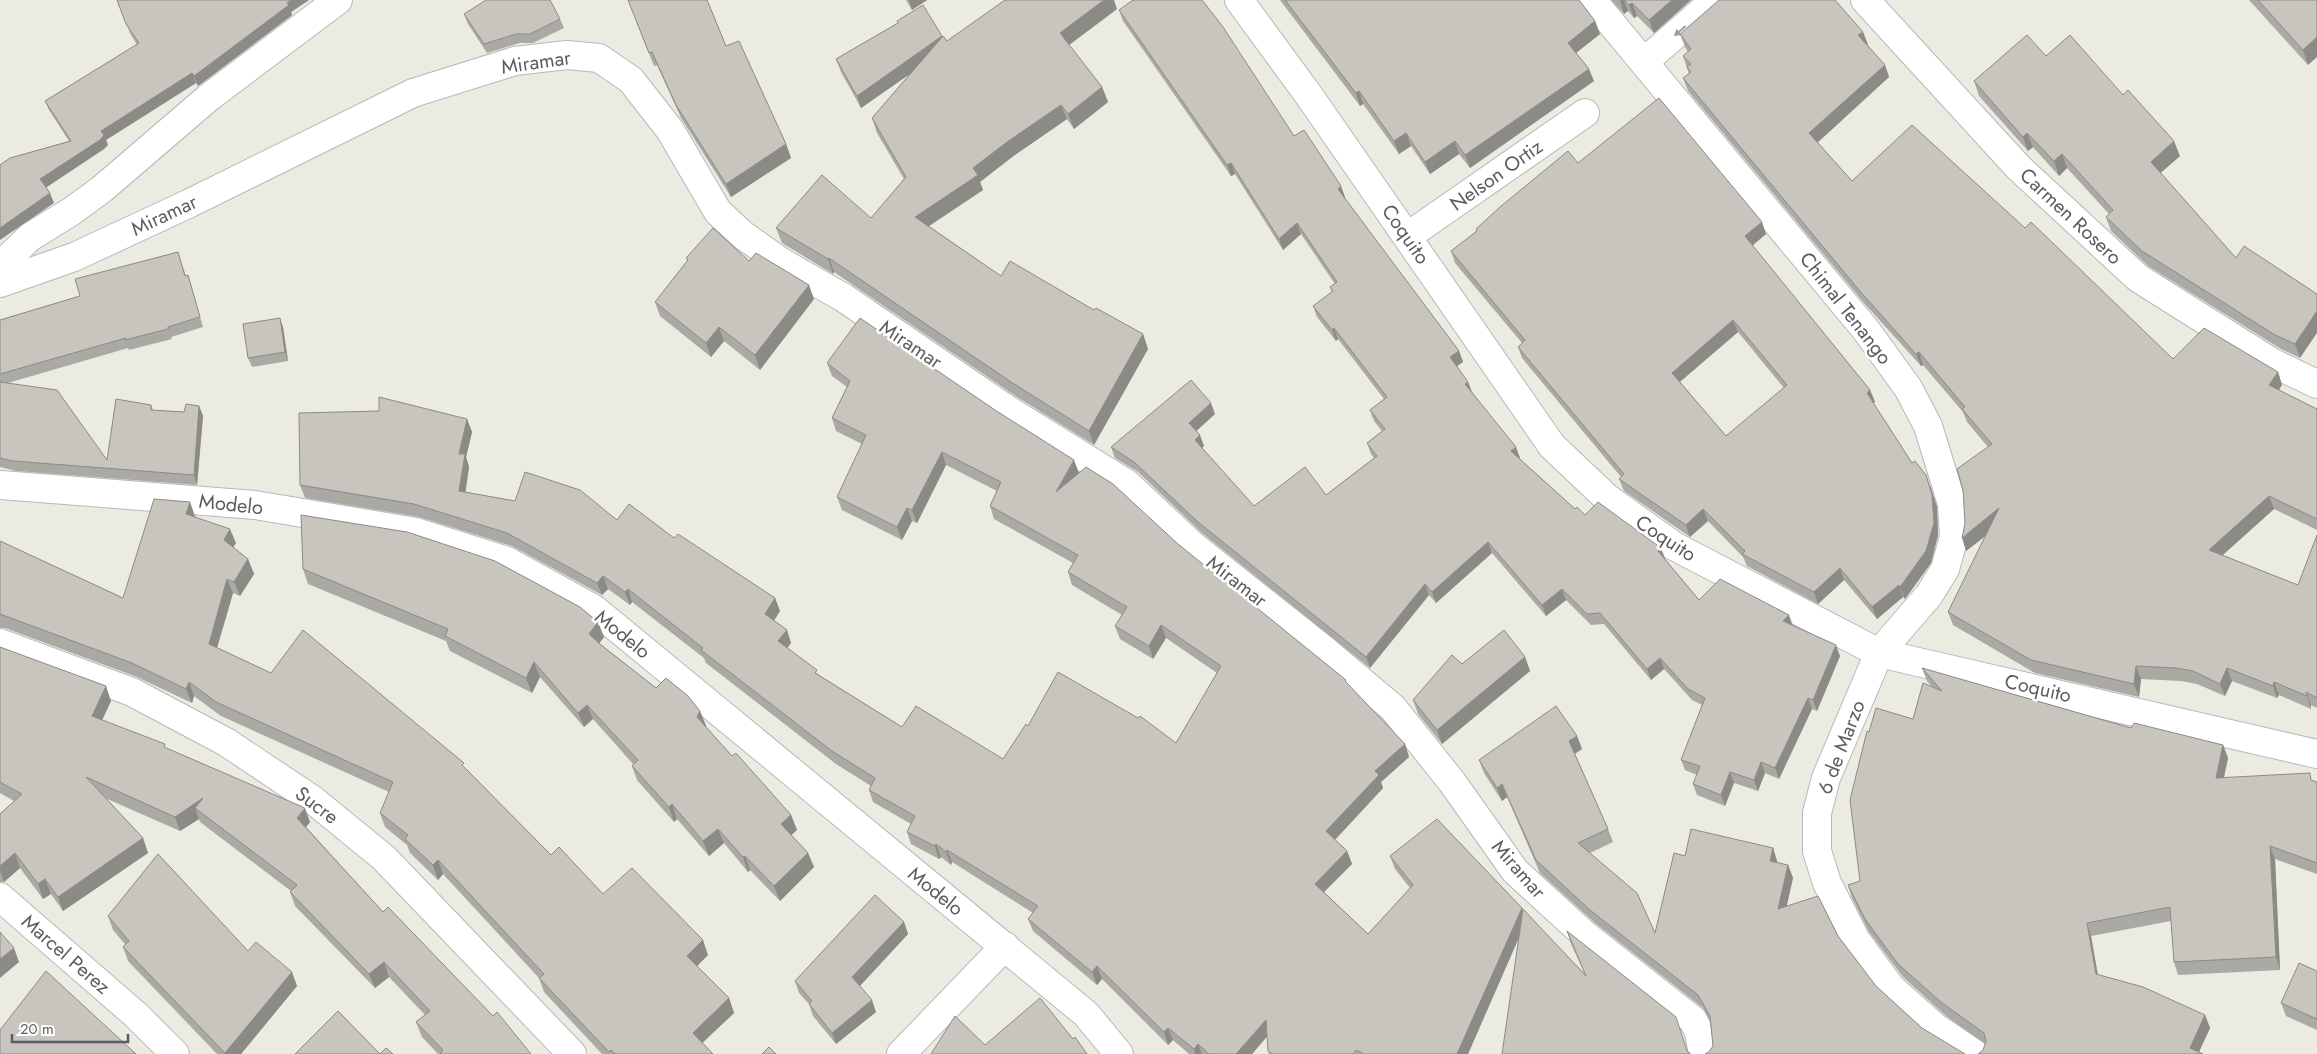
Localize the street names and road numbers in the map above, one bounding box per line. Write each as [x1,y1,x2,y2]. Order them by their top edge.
street label: Miramar [499,43,573,82]
street label: Nelson Ortiz [1444,133,1549,218]
street label: Carmen Rosero [2013,161,2128,272]
street label: Miramar [126,187,202,243]
street label: Coquito [1374,198,1437,270]
street label: Chimal Tenango [1792,246,1899,371]
street label: Miramar [874,313,948,376]
street label: Modelo [197,487,265,522]
street label: Coquito [1630,508,1702,569]
street label: Miramar [1200,548,1273,614]
street label: Modelo [589,603,657,666]
street label: Coquito [2002,667,2074,710]
street label: 6 de Marzo [1810,696,1873,798]
street label: Sucre [289,779,345,831]
street label: Miramar [1485,833,1553,905]
street label: Modelo [902,860,970,923]
street label: Marcel Perez [15,908,116,1001]

